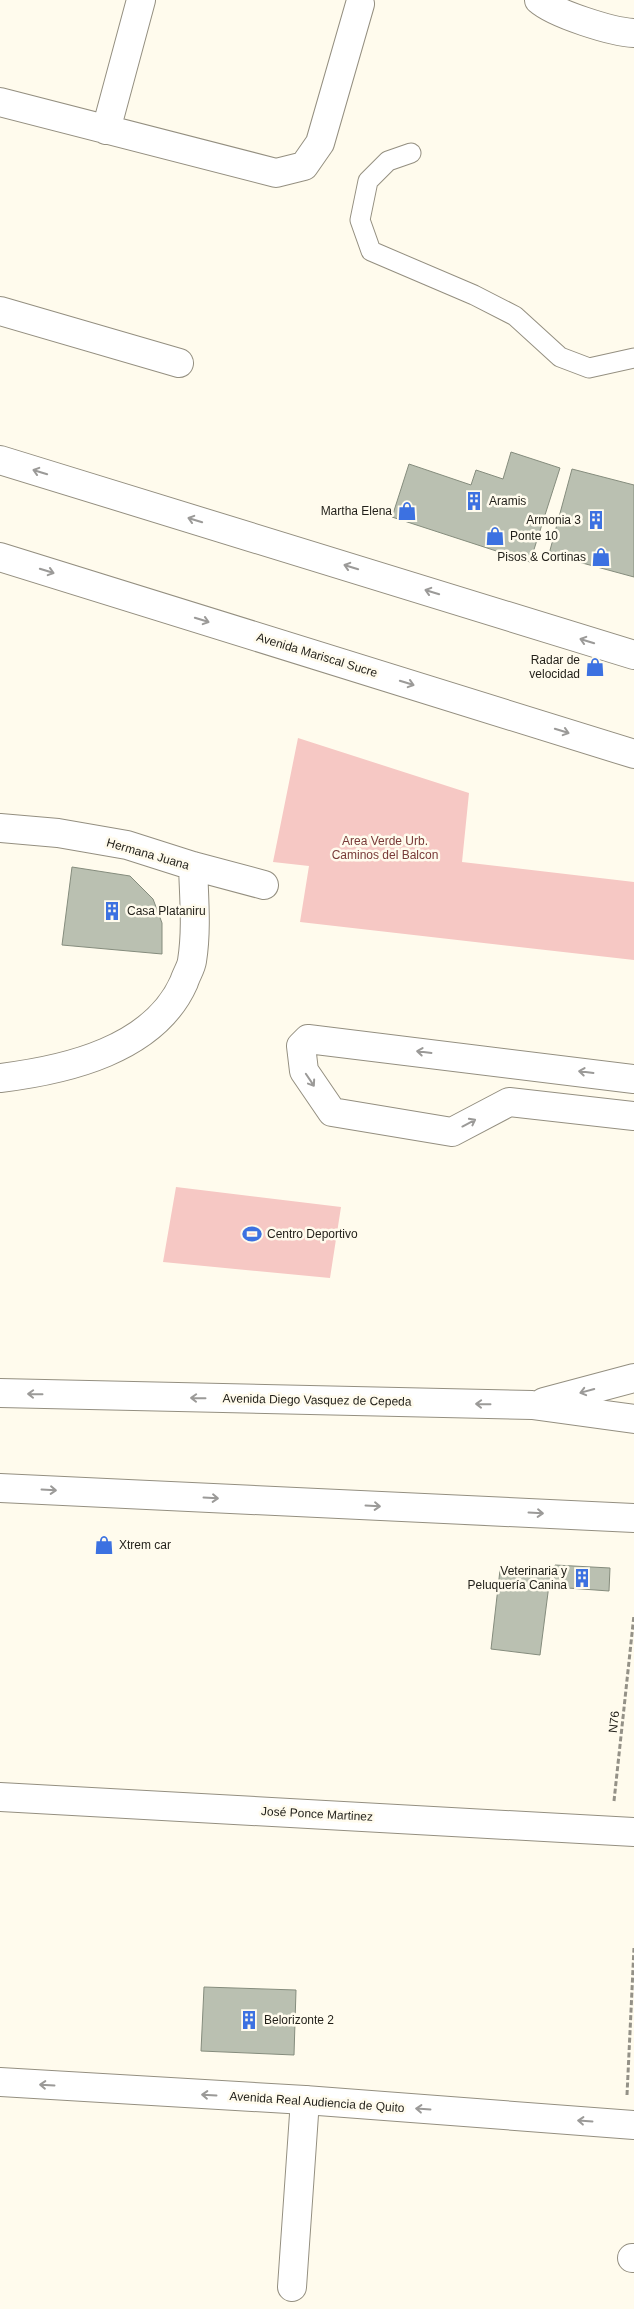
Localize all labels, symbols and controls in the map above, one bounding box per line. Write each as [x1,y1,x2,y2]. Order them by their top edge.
one-way arrow [33,467,48,476]
building icon: Aramis [463,490,485,512]
place label: Aramis [489,494,526,508]
shop icon: Martha Elena [396,500,418,522]
place label: Martha Elena [321,504,392,518]
building icon: Armonia 3 [585,509,607,531]
place label: Armonia 3 [526,513,581,527]
one-way arrow [188,514,204,524]
shop icon: Ponte 10 [484,525,506,547]
place label: Ponte 10 [510,529,558,543]
shop icon: Pisos & Cortinas [590,546,612,568]
place label: Pisos & Cortinas [497,550,586,564]
one-way arrow [343,562,359,572]
one-way arrow [38,567,54,577]
one-way arrow [425,587,441,597]
one-way arrow [193,615,209,625]
street label: Avenida Mariscal Sucre [255,630,380,680]
one-way arrow [580,635,596,645]
place label: Radar de velocidad [529,653,580,681]
shop icon: Radar de velocidad [584,656,606,678]
one-way arrow [399,679,415,689]
one-way arrow [554,727,570,737]
park label: Area Verde Urb. Caminos del Balcon [332,834,438,862]
street label: Hermana Juana [105,836,191,873]
building icon: Casa Plataniru [101,900,123,922]
place label: Casa Plataniru [127,904,206,918]
one-way arrow [417,1047,433,1057]
one-way arrow [578,1067,594,1077]
one-way arrow [305,1072,315,1086]
one-way arrow [462,1118,477,1128]
sports icon: Centro Deportivo [241,1223,263,1245]
place label: Centro Deportivo [267,1227,358,1241]
one-way arrow [579,1386,595,1396]
one-way arrow [28,1389,44,1399]
street label: Avenida Diego Vasquez de Cepeda [222,1391,412,1409]
one-way arrow [190,1393,206,1403]
one-way arrow [475,1399,492,1409]
one-way arrow [40,1486,56,1495]
one-way arrow [203,1493,219,1502]
one-way arrow [365,1501,381,1510]
one-way arrow [527,1509,543,1518]
shop icon: Xtrem car [93,1534,115,1556]
place label: Xtrem car [119,1538,171,1552]
place label: Veterinaria y Peluquería Canina [468,1564,567,1592]
building icon: Veterinaria y Peluquería Canina [571,1567,593,1589]
street label: N76 [606,1710,622,1734]
street label: José Ponce Martinez [261,1804,373,1824]
building icon: Belorizonte 2 [238,2009,260,2031]
place label: Belorizonte 2 [264,2013,334,2027]
one-way arrow [39,2080,55,2089]
street label: Avenida Real Audiencia de Quito [229,2089,405,2115]
one-way arrow [201,2090,217,2099]
one-way arrow [416,2104,432,2114]
one-way arrow [578,2116,594,2126]

